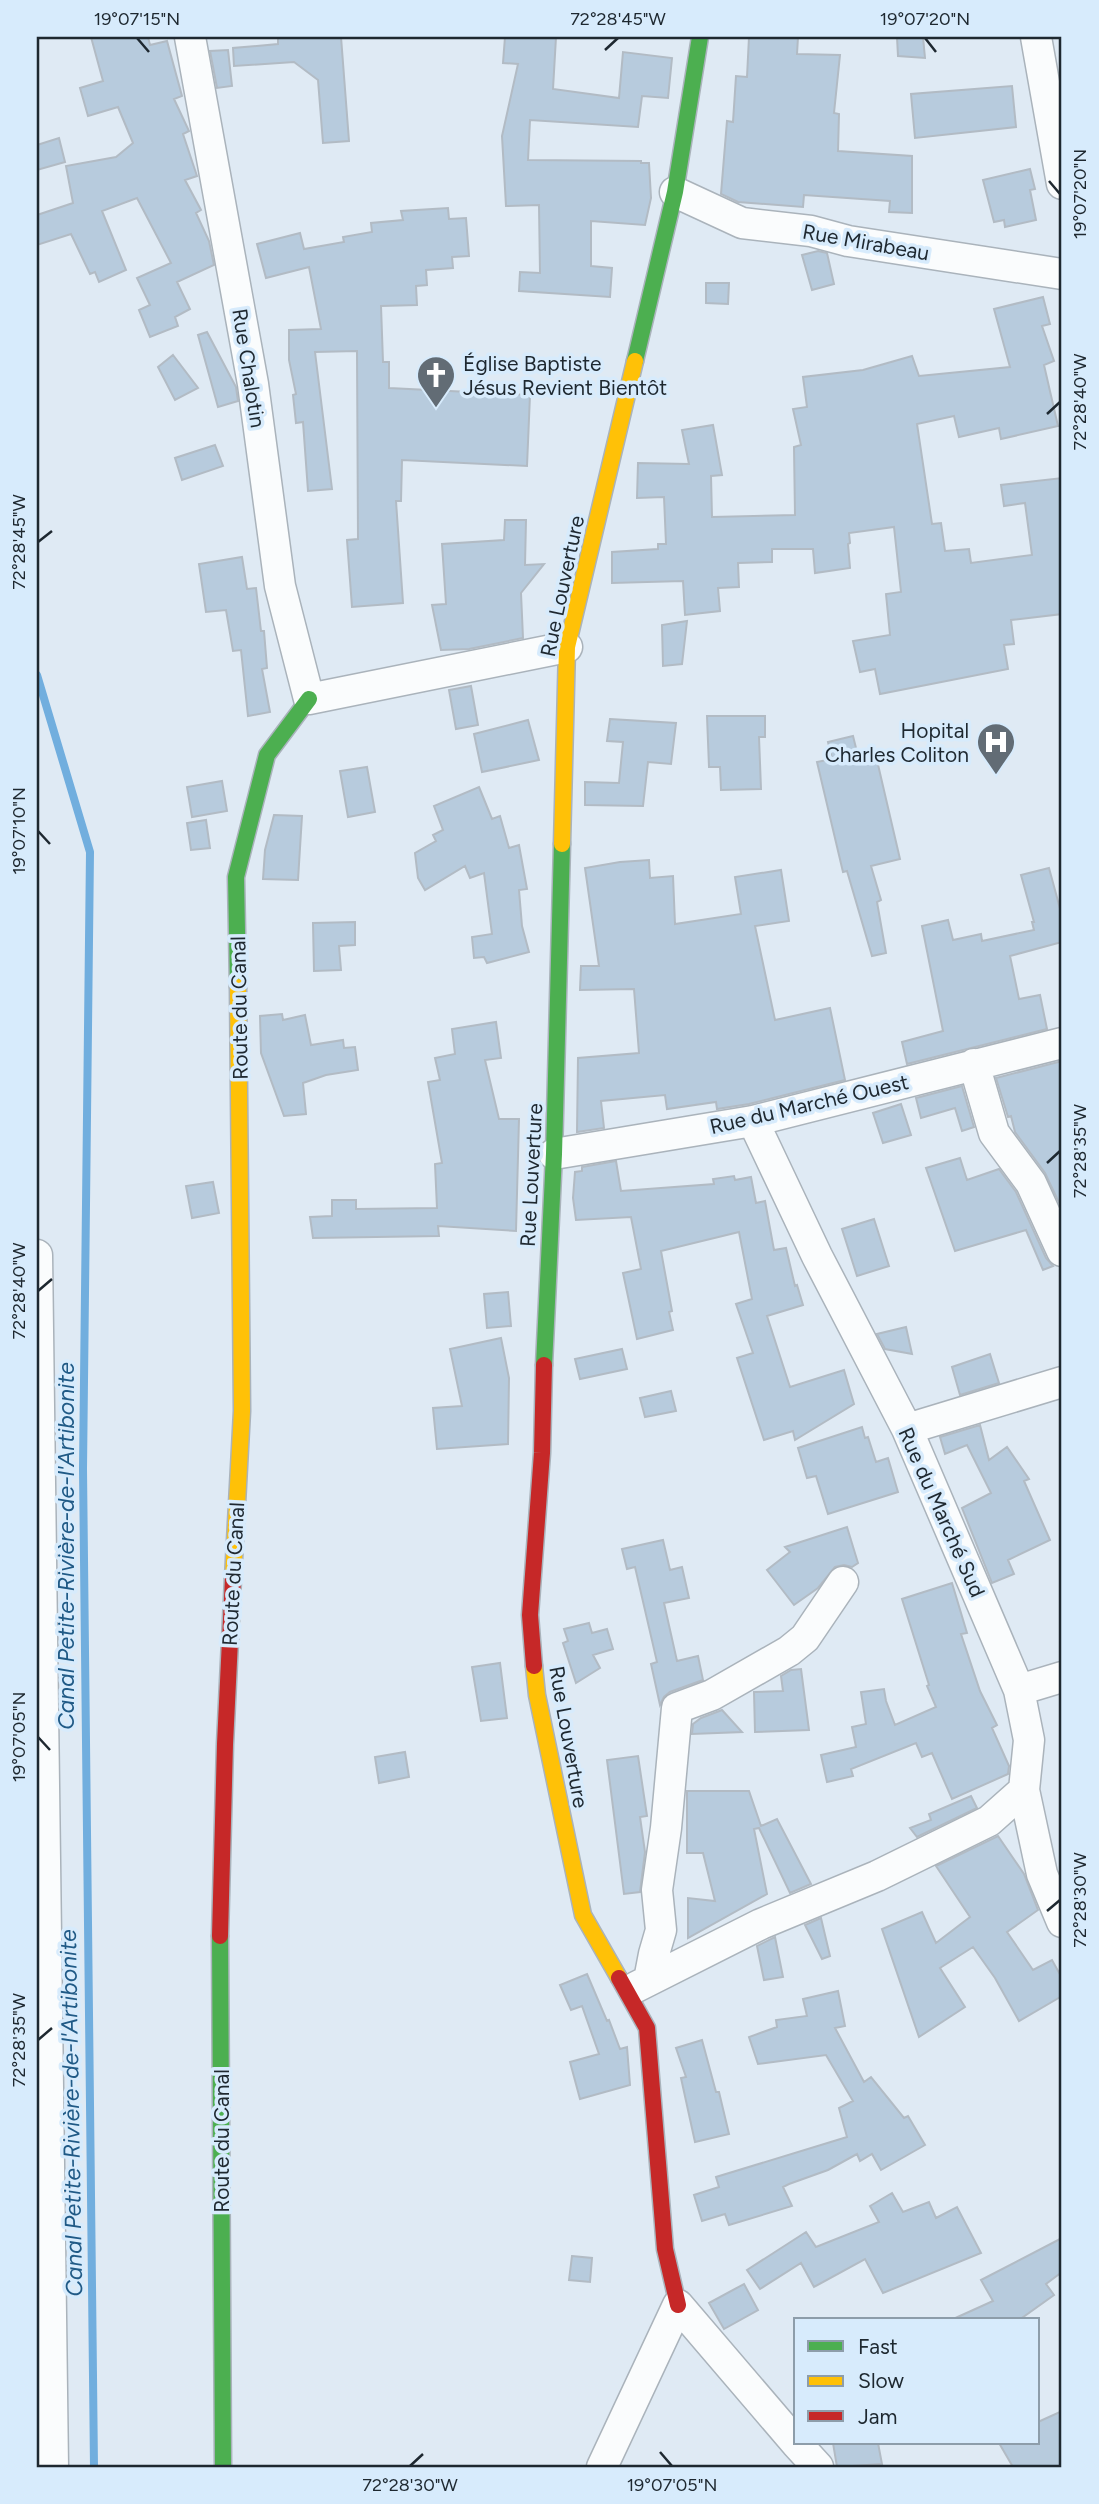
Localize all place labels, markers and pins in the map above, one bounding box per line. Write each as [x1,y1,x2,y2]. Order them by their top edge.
place label: Église Baptiste Jésus Revient Bientôt [463,351,667,400]
church icon: Église Baptiste Jésus Revient Bientôt [415,354,457,409]
place label: Hopital Charles Coliton [825,718,969,767]
hospital icon: Hopital Charles Coliton [975,721,1017,776]

